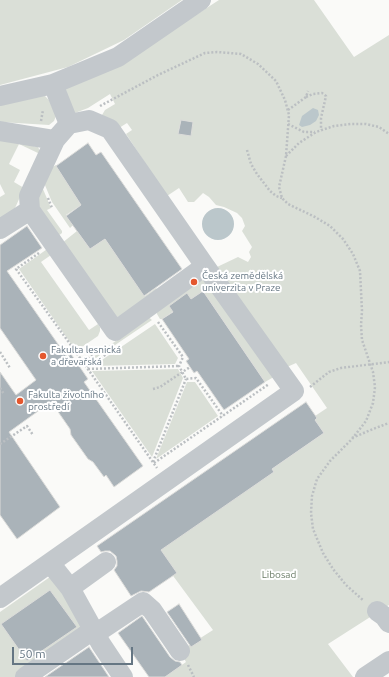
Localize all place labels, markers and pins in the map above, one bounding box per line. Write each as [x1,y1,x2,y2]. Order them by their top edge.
place label: Česká zemědělská univerzita v Praze [202,270,283,294]
marker: Česká zemědělská univerzita v Praze [189,277,199,287]
place label: Fakulta lesnická a dřevařská [51,344,121,368]
marker: Fakulta lesnická a dřevařská [38,351,48,361]
place label: Fakulta životního prostředí [28,389,104,412]
marker: Fakulta životního prostředí [15,396,25,406]

